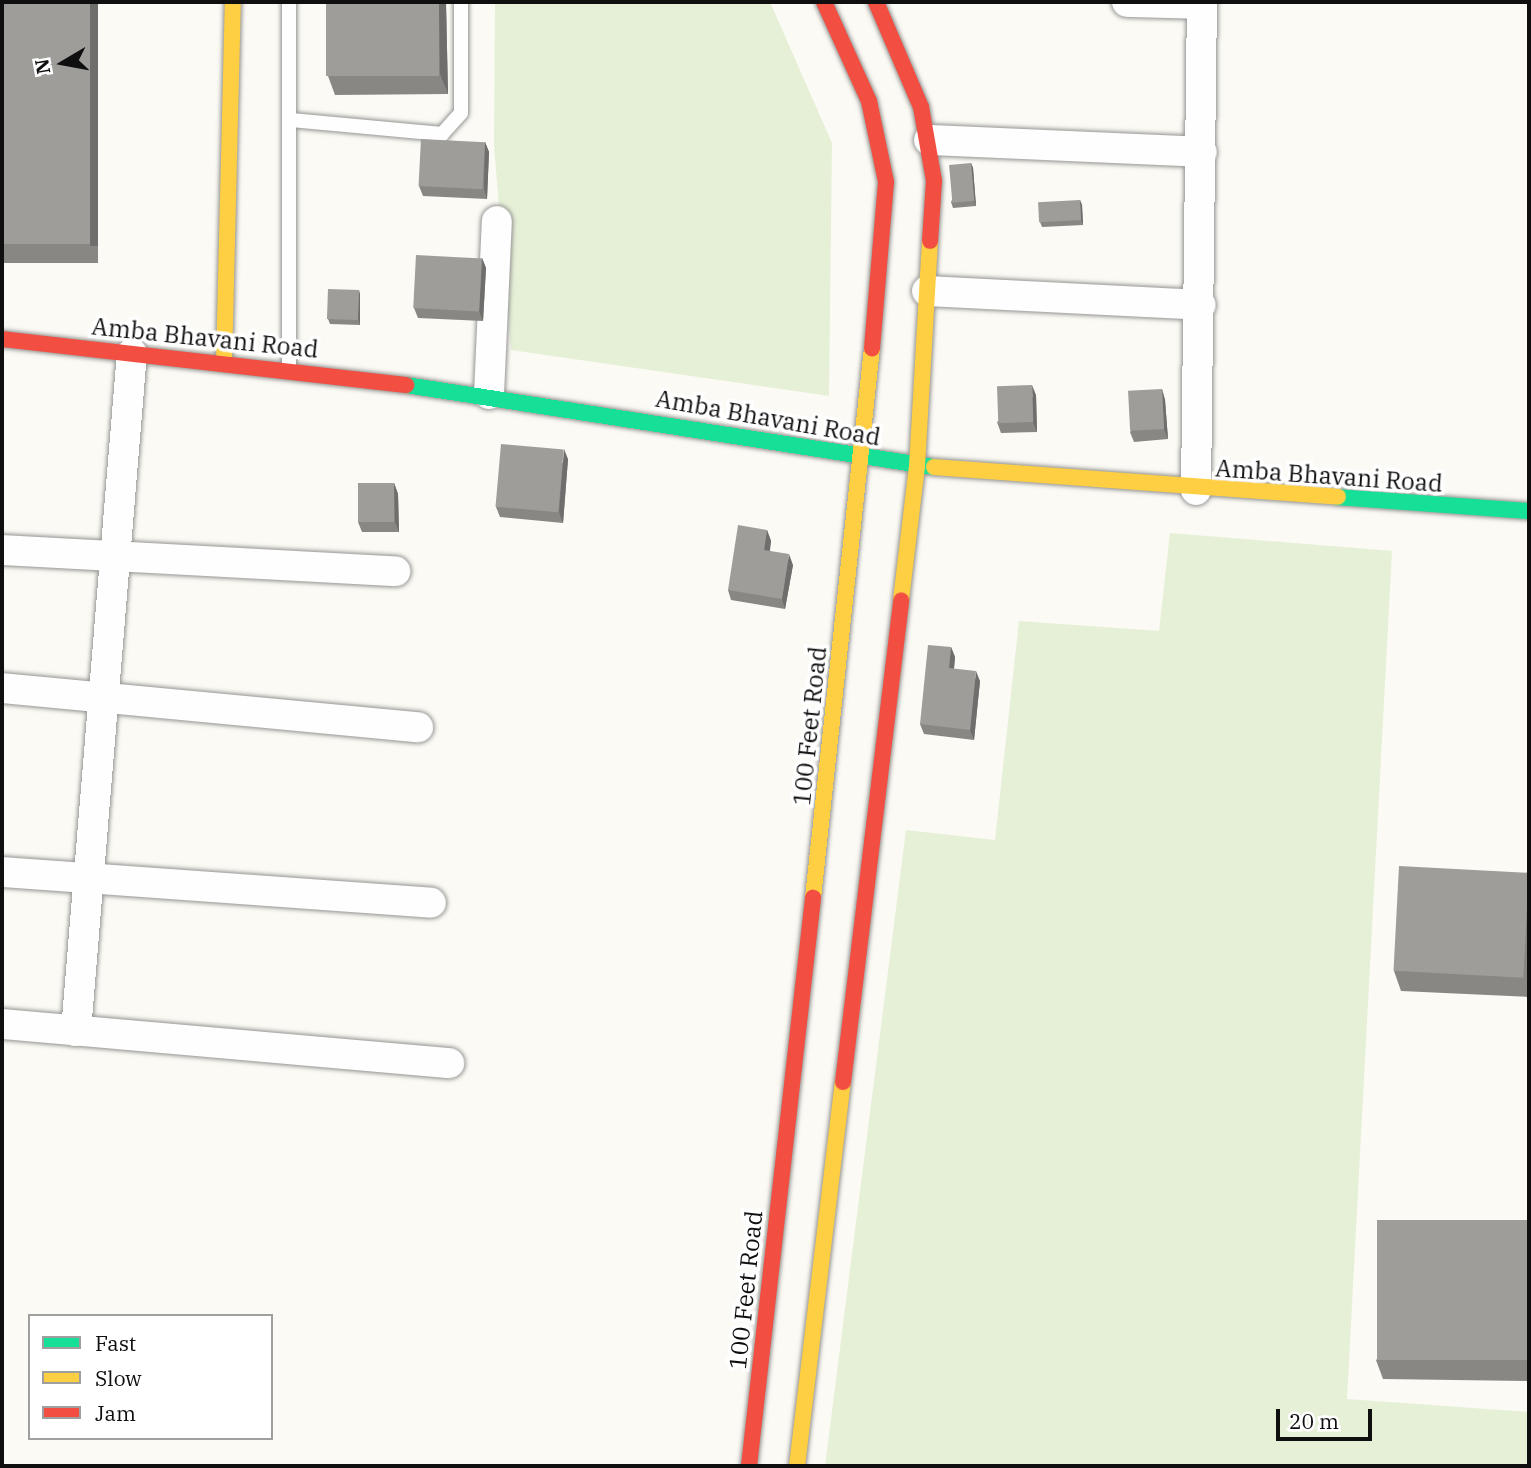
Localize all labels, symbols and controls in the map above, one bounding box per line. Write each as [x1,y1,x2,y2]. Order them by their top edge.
north arrow [28,28,98,98]
text: N [29,57,55,76]
street label: Amba Bhavani Road [90,312,320,364]
street label: Amba Bhavani Road [653,384,883,452]
street label: Amba Bhavani Road [1214,454,1444,498]
street label: 100 Feet Road [787,645,833,807]
street label: 100 Feet Road [723,1209,769,1371]
legend [28,1314,273,1440]
text: Fast [95,1329,136,1357]
text: Slow [95,1364,142,1392]
scale bar [1279,1394,1375,1438]
text: Jam [95,1399,136,1427]
text: 20 m [1289,1407,1339,1435]

